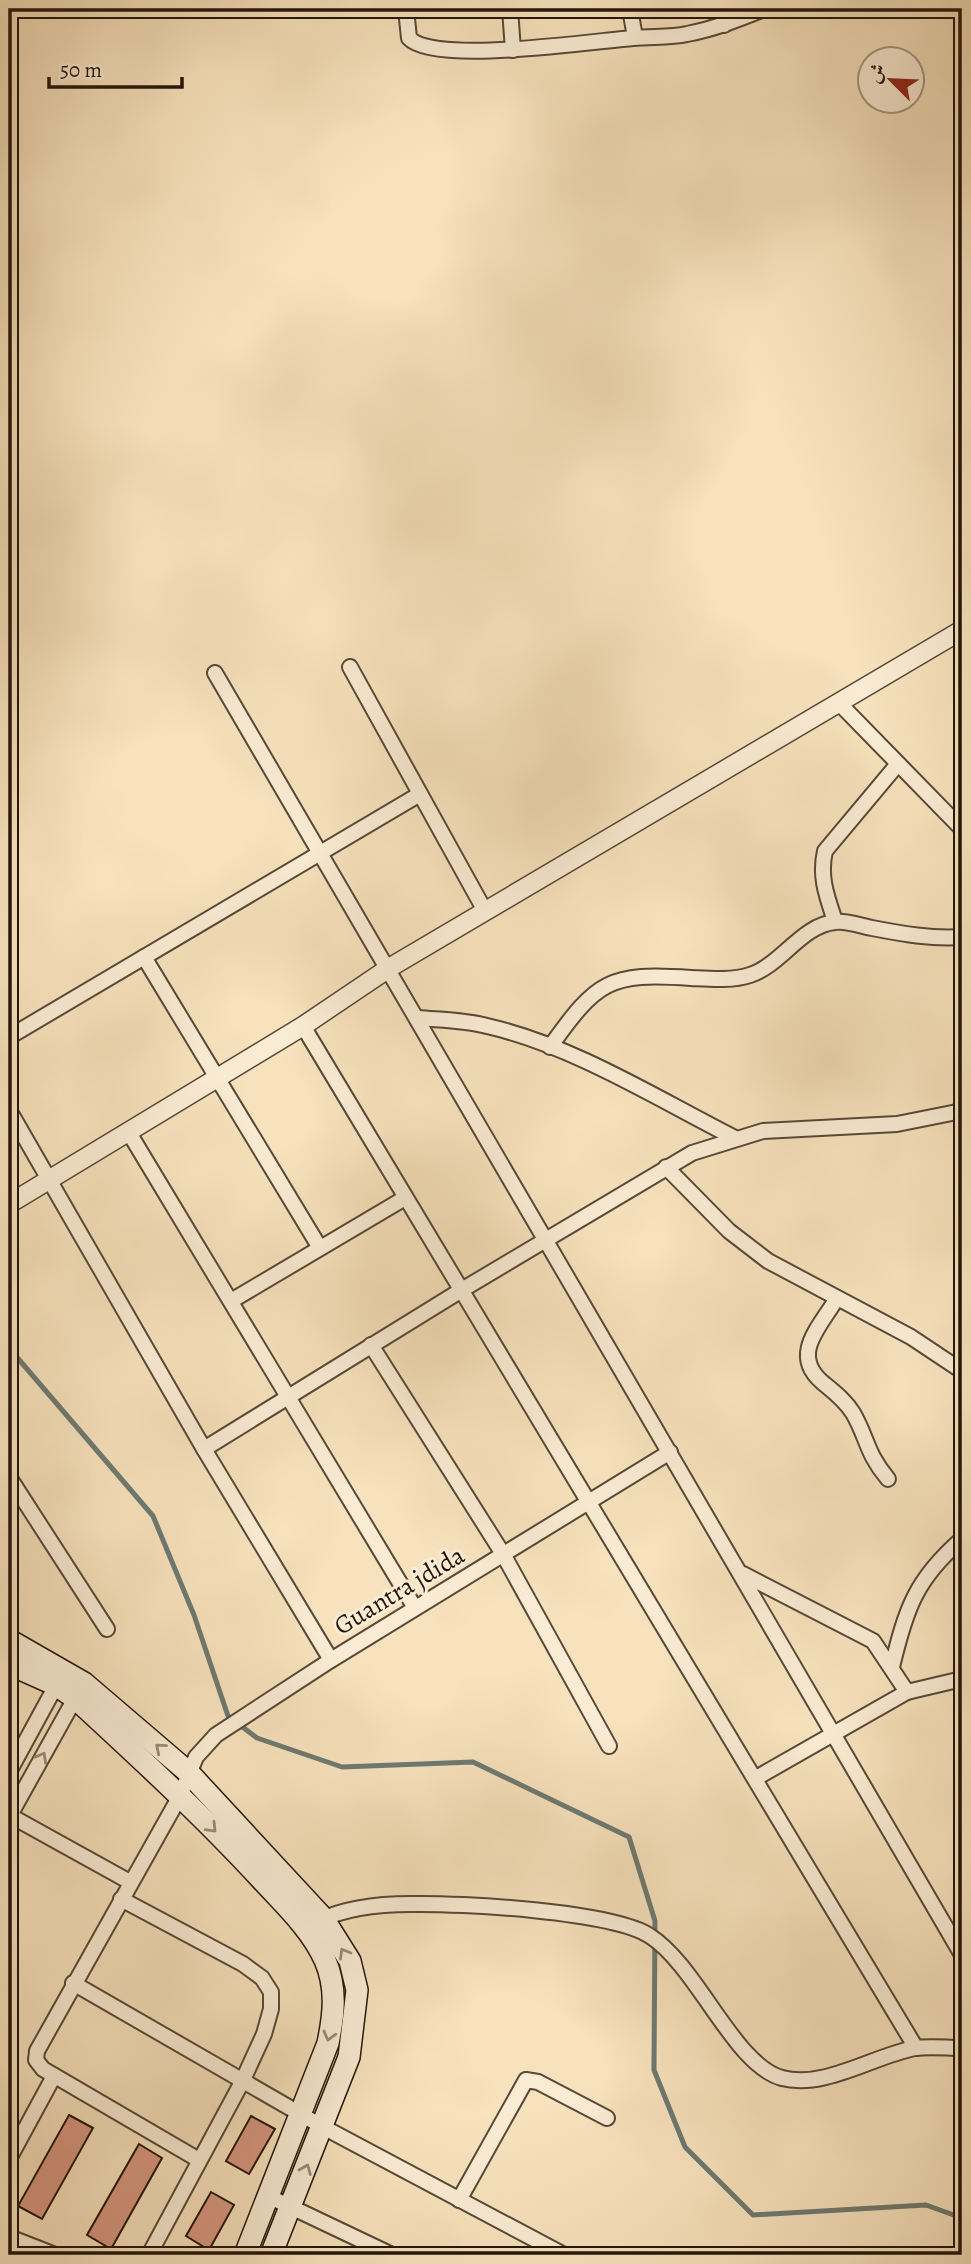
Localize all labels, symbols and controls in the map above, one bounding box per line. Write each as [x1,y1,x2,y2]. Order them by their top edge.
scale bar [49,46,182,90]
north arrow [856,46,926,116]
text: 50 m [60,56,102,84]
text: ش [861,60,892,87]
street label: Guantra jdida [327,1538,471,1643]
one-way arrow [155,1744,168,1756]
one-way arrow [34,1752,47,1765]
one-way arrow [204,1820,217,1833]
one-way arrow [339,1948,352,1960]
one-way arrow [323,2030,337,2042]
one-way arrow [298,2164,312,2177]

